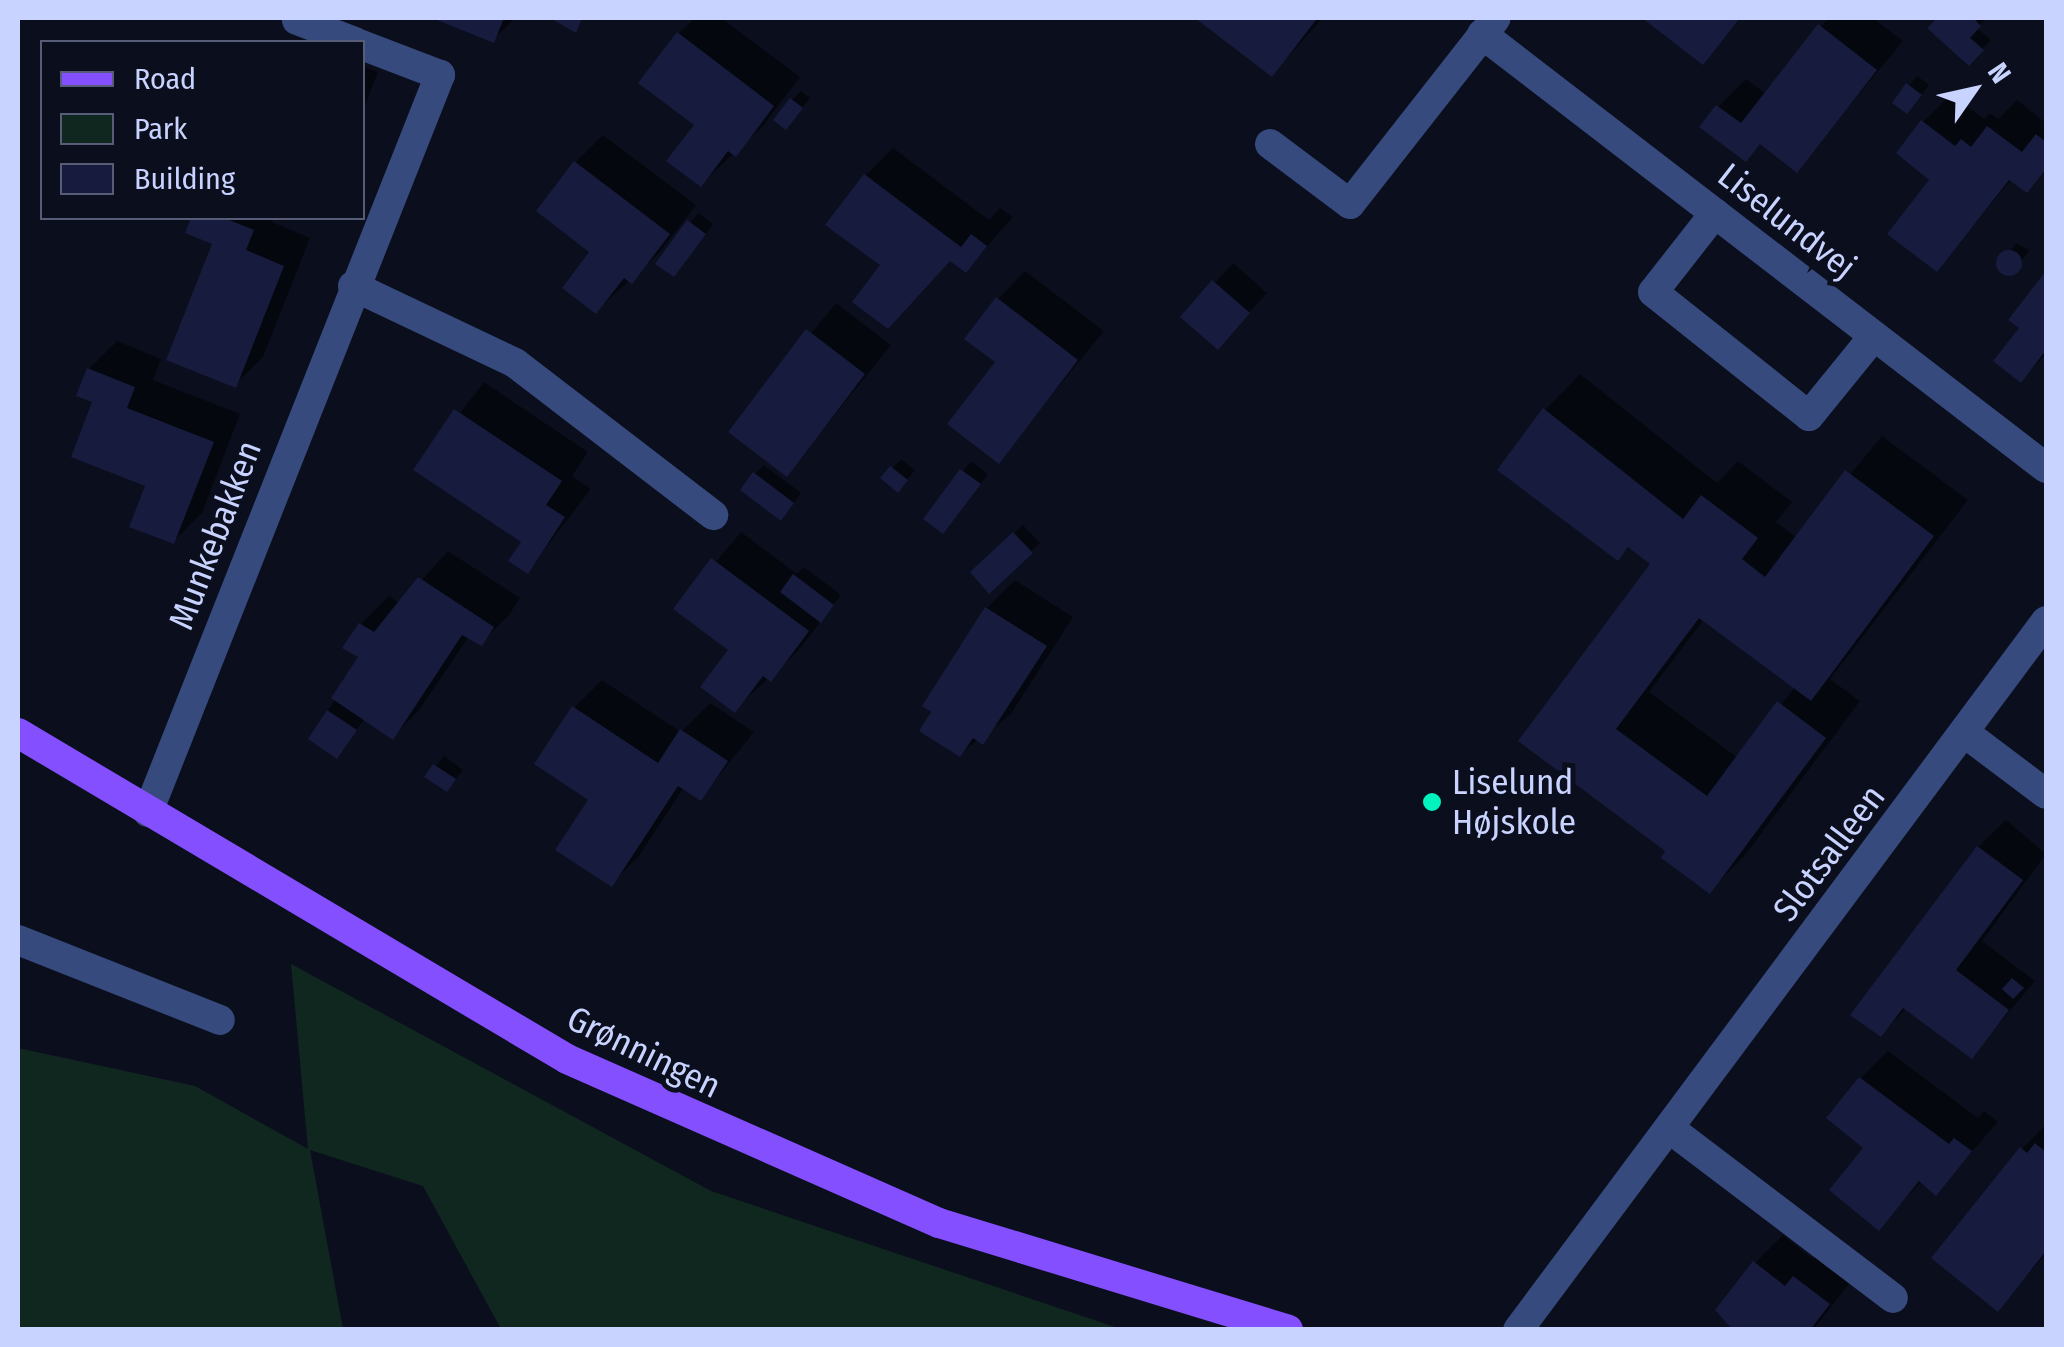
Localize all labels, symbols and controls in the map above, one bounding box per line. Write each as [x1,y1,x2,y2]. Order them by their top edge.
legend [40,40,365,220]
north arrow [1924,40,2024,140]
text: N [1981,57,2018,89]
text: Road [134,61,196,97]
text: Park [134,111,187,147]
street label: Liselundvej [1710,154,1864,288]
text: Building [134,161,235,197]
street label: Munkebakken [160,435,270,635]
place label: Liselund Højskole [1452,761,1576,843]
street label: Slotsalleen [1764,777,1894,929]
marker: Liselund Højskole [1421,791,1443,813]
street label: Grønningen [560,997,728,1107]

